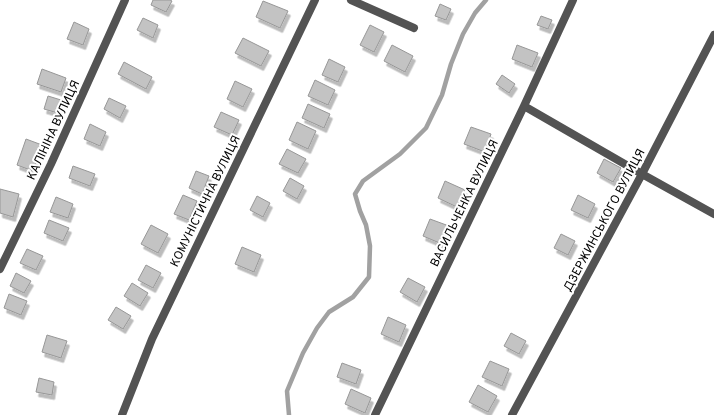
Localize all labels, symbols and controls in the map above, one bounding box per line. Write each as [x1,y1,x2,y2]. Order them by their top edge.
street label: КАЛІНІНА ВУЛИЦЯ [24,78,84,183]
street label: КОМУНІСТИЧНА ВУЛИЦЯ [167,133,245,270]
street label: ВАСИЛЬЧЕНКА ВУЛИЦЯ [427,137,503,270]
street label: ДЗЕРЖИНСЬКОГО ВУЛИЦЯ [560,146,649,295]

